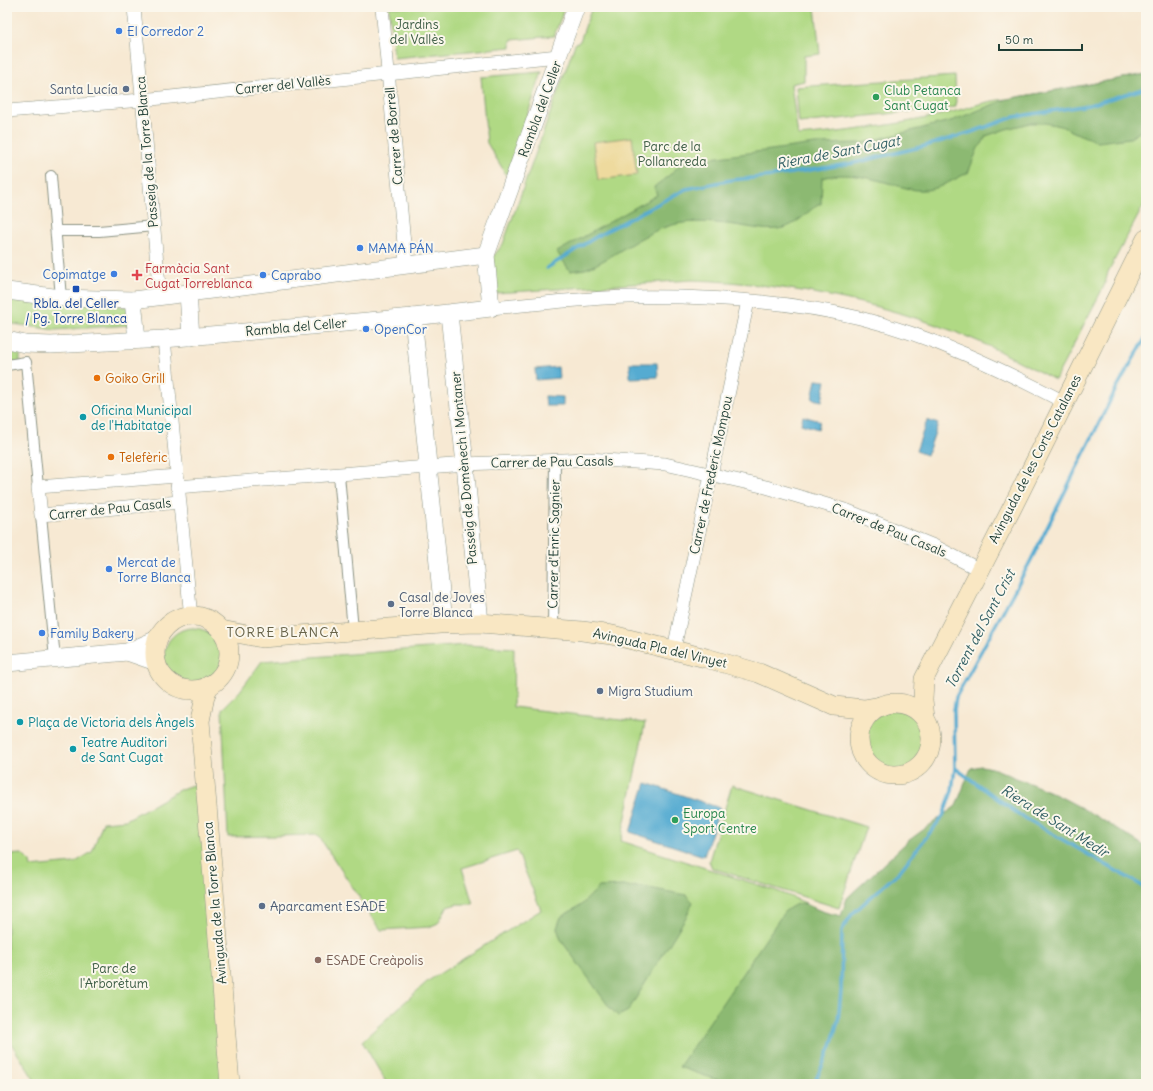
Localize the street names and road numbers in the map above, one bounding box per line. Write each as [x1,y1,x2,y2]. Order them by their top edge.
street label: Rambla del Celler [515,58,566,160]
street label: Carrer del Vallès [234,72,332,98]
street label: Passeig de la Torre Blanca [132,76,162,228]
street label: Carrer de Borrell [381,86,407,186]
street label: Rambla del Celler [245,314,348,340]
street label: Passeig de Domènech i Montaner [447,370,481,565]
street label: Avinguda de les Corts Catalanes [985,372,1085,546]
street label: Carrer de Frederic Mompou [686,394,736,556]
street label: Carrer de Pau Casals [490,452,614,472]
street label: Carrer d'Enric Sagnier [544,479,564,609]
street label: Carrer de Pau Casals [48,494,172,524]
street label: Carrer de Pau Casals [829,499,949,561]
street label: Avinguda Pla del Vinyet [591,624,729,672]
street label: Avinguda de la Torre Blanca [199,821,231,985]

